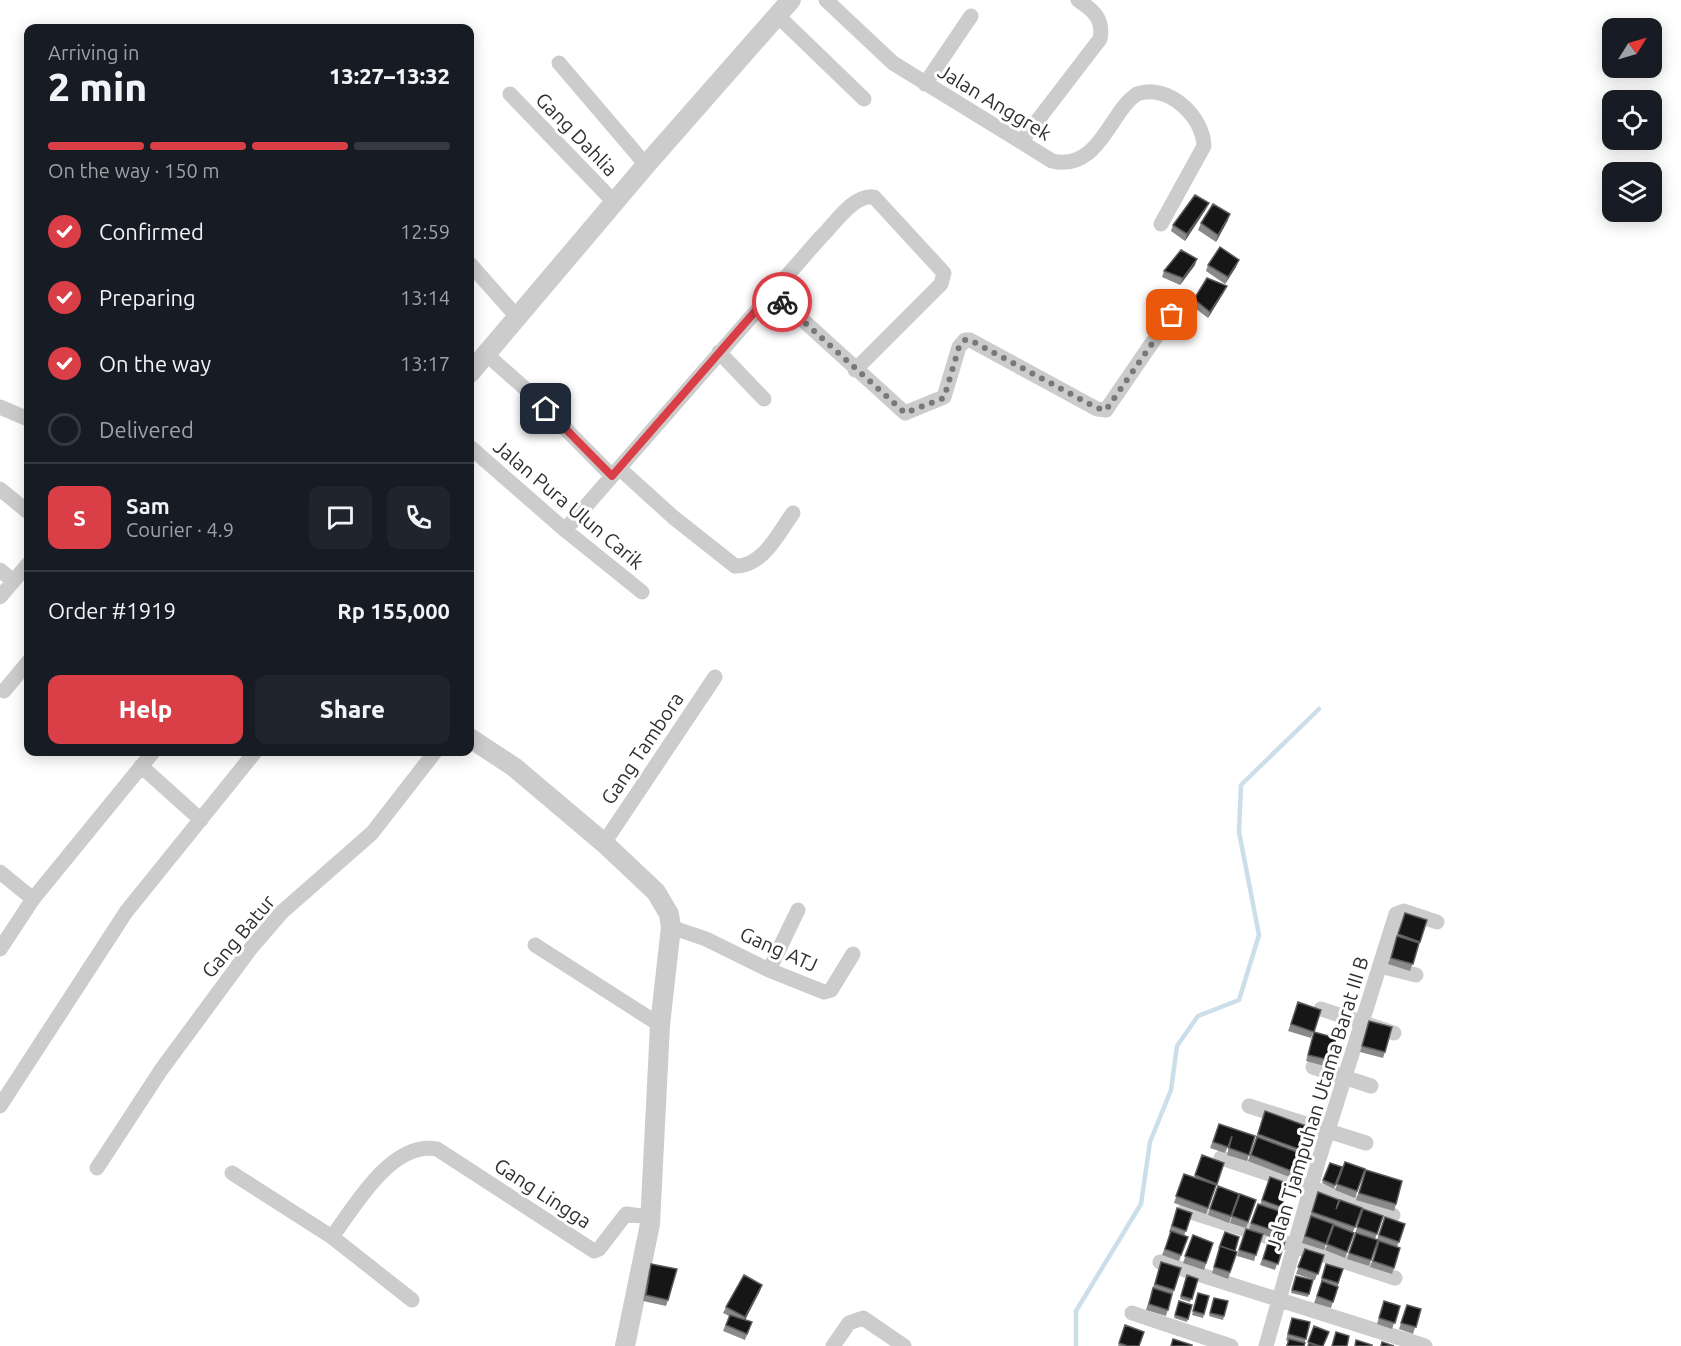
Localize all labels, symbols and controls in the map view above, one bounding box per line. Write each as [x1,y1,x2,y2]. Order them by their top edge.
north arrow [1602,18,1662,78]
map controls [1602,18,1662,222]
text: Arriving in [48,41,139,64]
street label: Jalan Anggrek [934,59,1056,145]
text: 13:27–13:32 [329,63,450,88]
text: 2 min [48,65,147,108]
street label: Gang Dahlia [531,87,623,181]
button: locate [1602,90,1662,150]
text: On the way · 150 m [48,159,220,182]
button: layers [1602,162,1662,222]
icon: check [48,215,81,248]
text: Confirmed [99,219,204,244]
text: 12:59 [400,220,450,243]
courier [752,272,812,332]
icon: check [48,281,81,314]
text: Preparing [99,285,196,310]
text: 13:14 [400,286,450,309]
icon: bike [766,286,799,319]
pin [1146,289,1197,340]
icon: bag [1155,298,1188,331]
icon: check [48,347,81,380]
text: On the way [99,351,211,376]
text: 13:17 [400,352,450,375]
pin [520,383,571,434]
icon: home [529,392,562,425]
text: Delivered [99,417,194,442]
street label: Jalan Pura Ulun Carik [489,434,649,574]
button: chat [309,486,372,549]
button: phone [387,486,450,549]
text: Sam [126,493,170,518]
text: S [73,505,86,530]
text: Courier · 4.9 [126,518,234,541]
text: Order #1919 [48,598,176,623]
text: Rp 155,000 [337,598,450,623]
button: Help [48,675,243,744]
button: Share [255,675,450,744]
street label: Gang Tambora [596,688,688,808]
street label: Gang Batur [197,890,279,982]
street label: Gang ATJ [737,922,821,976]
street label: Jalan Tjampuhan Utama Barat III B [1261,953,1373,1253]
street label: Gang Lingga [490,1153,596,1233]

